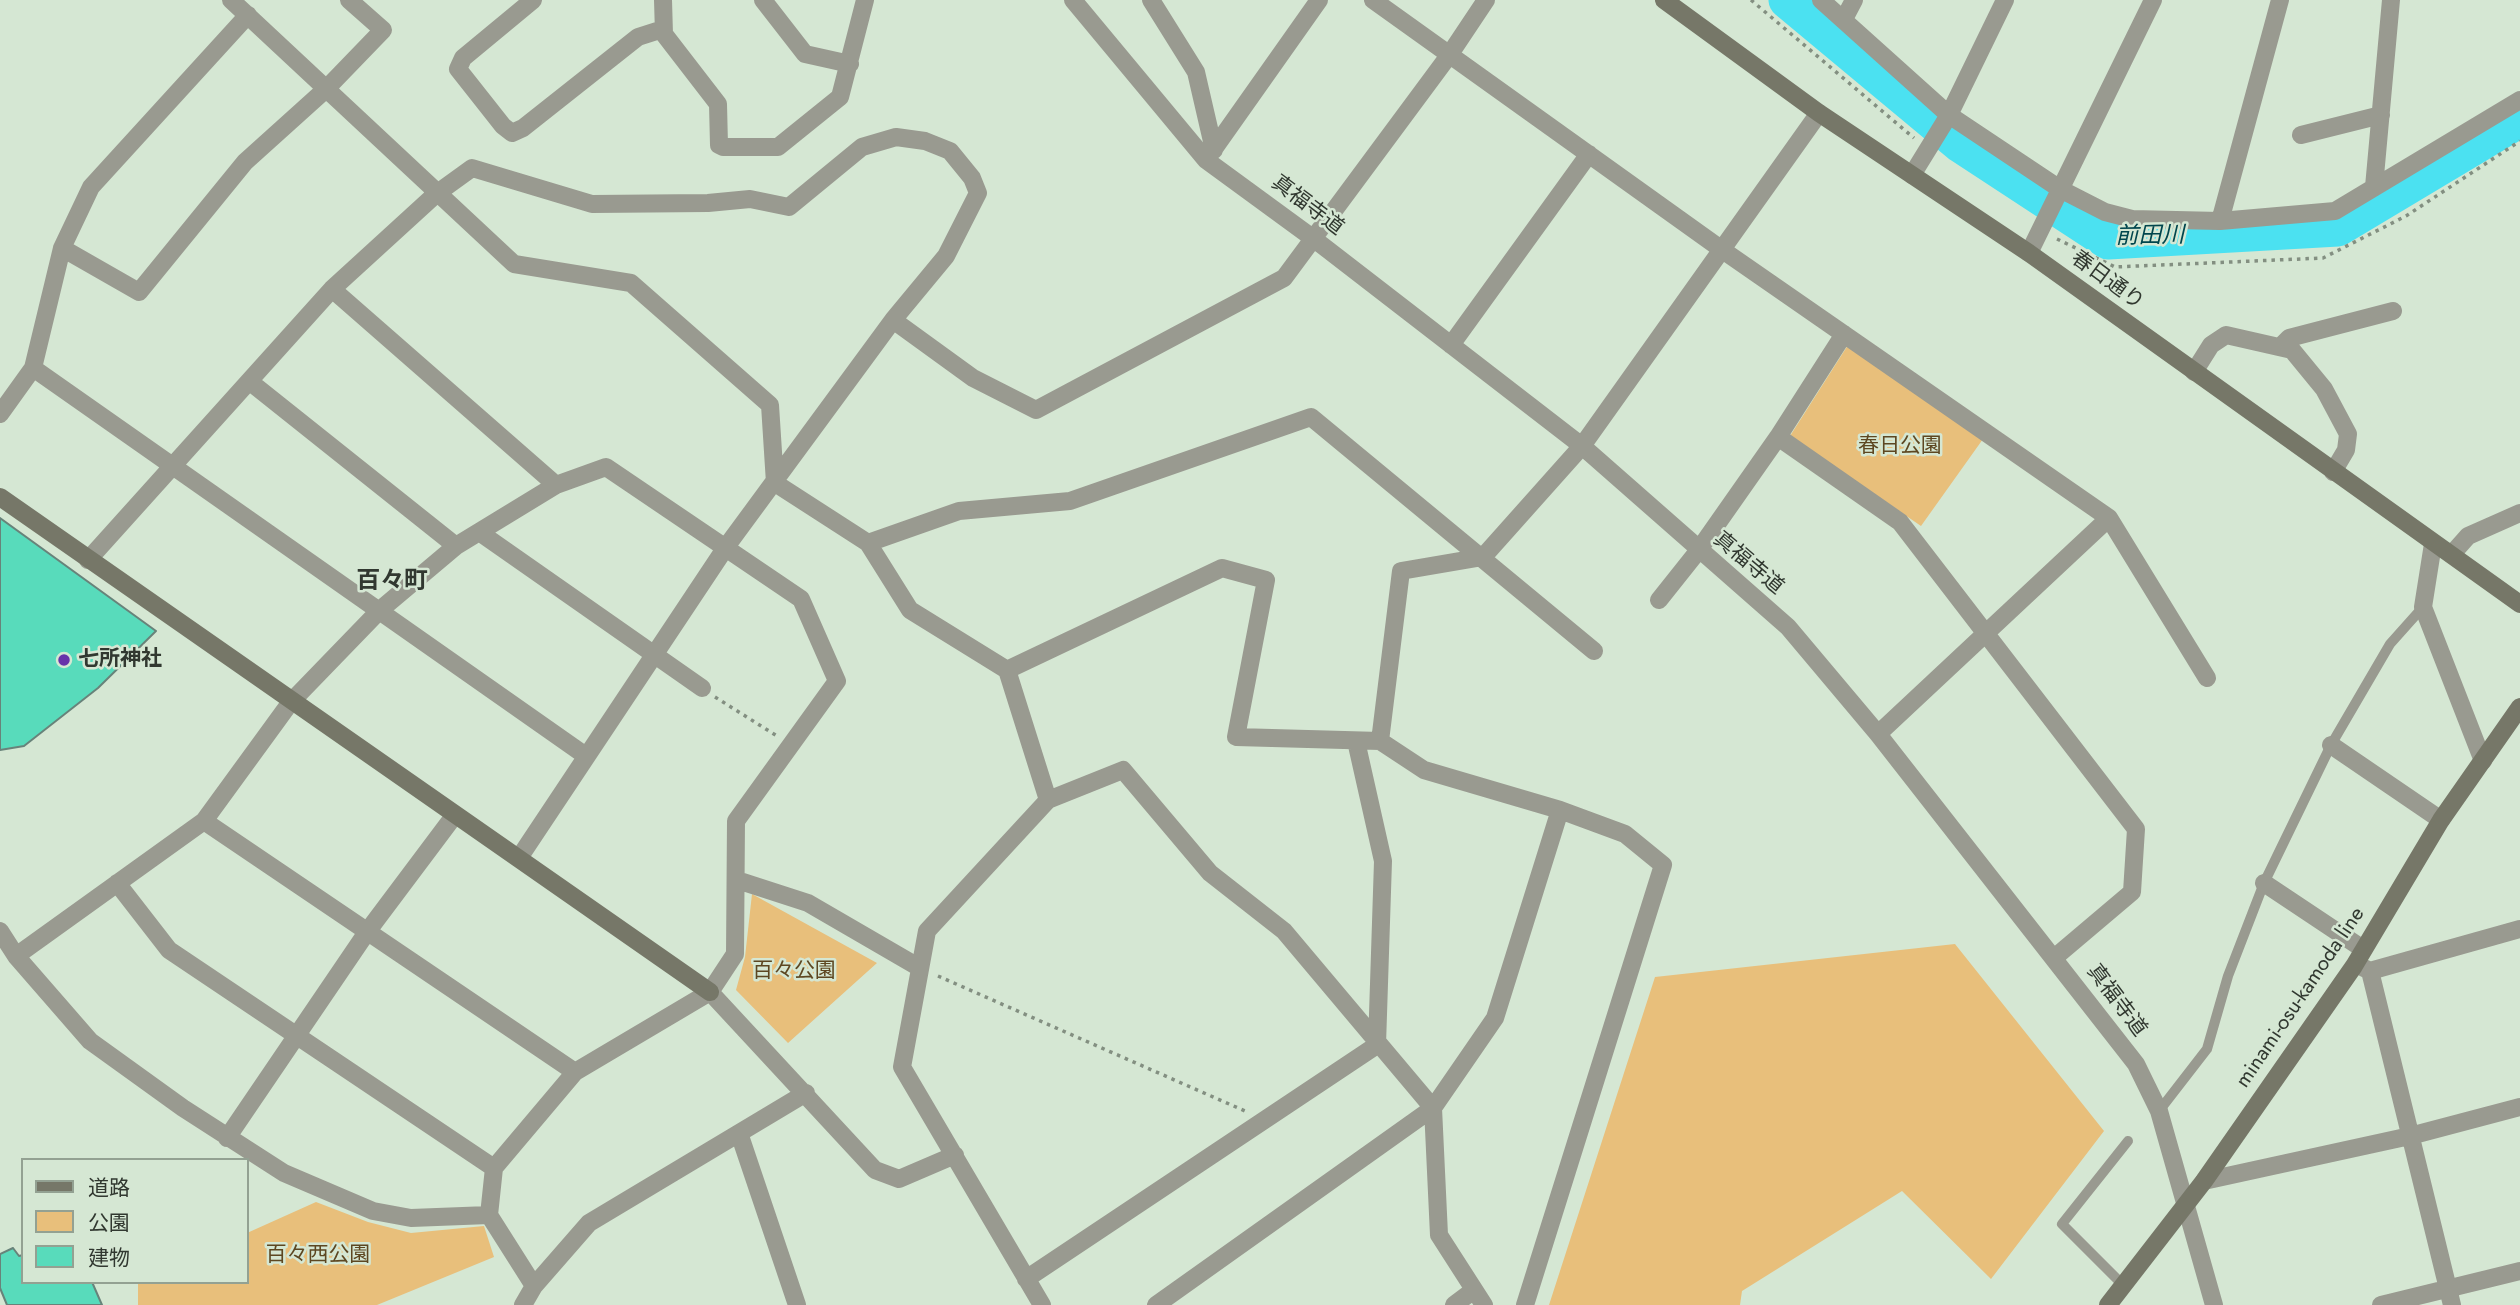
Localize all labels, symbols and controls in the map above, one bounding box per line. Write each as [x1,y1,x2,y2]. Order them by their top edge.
street label: 真福寺道 [1266,171,1348,241]
water label: 前田川 [2115,223,2185,251]
street label: 春日通り [2066,246,2148,316]
park label: 春日公園 [1858,434,1942,460]
street label: 真福寺道 [1708,527,1788,601]
district label: 百々町 [356,568,428,596]
place label: 七所神社 [78,647,162,673]
marker: 七所神社 [56,652,72,668]
street label: minami-osu-kamoda line [2231,903,2371,1093]
park label: 百々公園 [752,959,836,985]
street label: 真福寺道 [2081,960,2151,1042]
legend [21,1158,248,1284]
text: 道路 [88,1173,130,1203]
text: 公園 [88,1208,130,1238]
text: 建物 [88,1243,130,1273]
park label: 百々西公園 [266,1243,370,1269]

